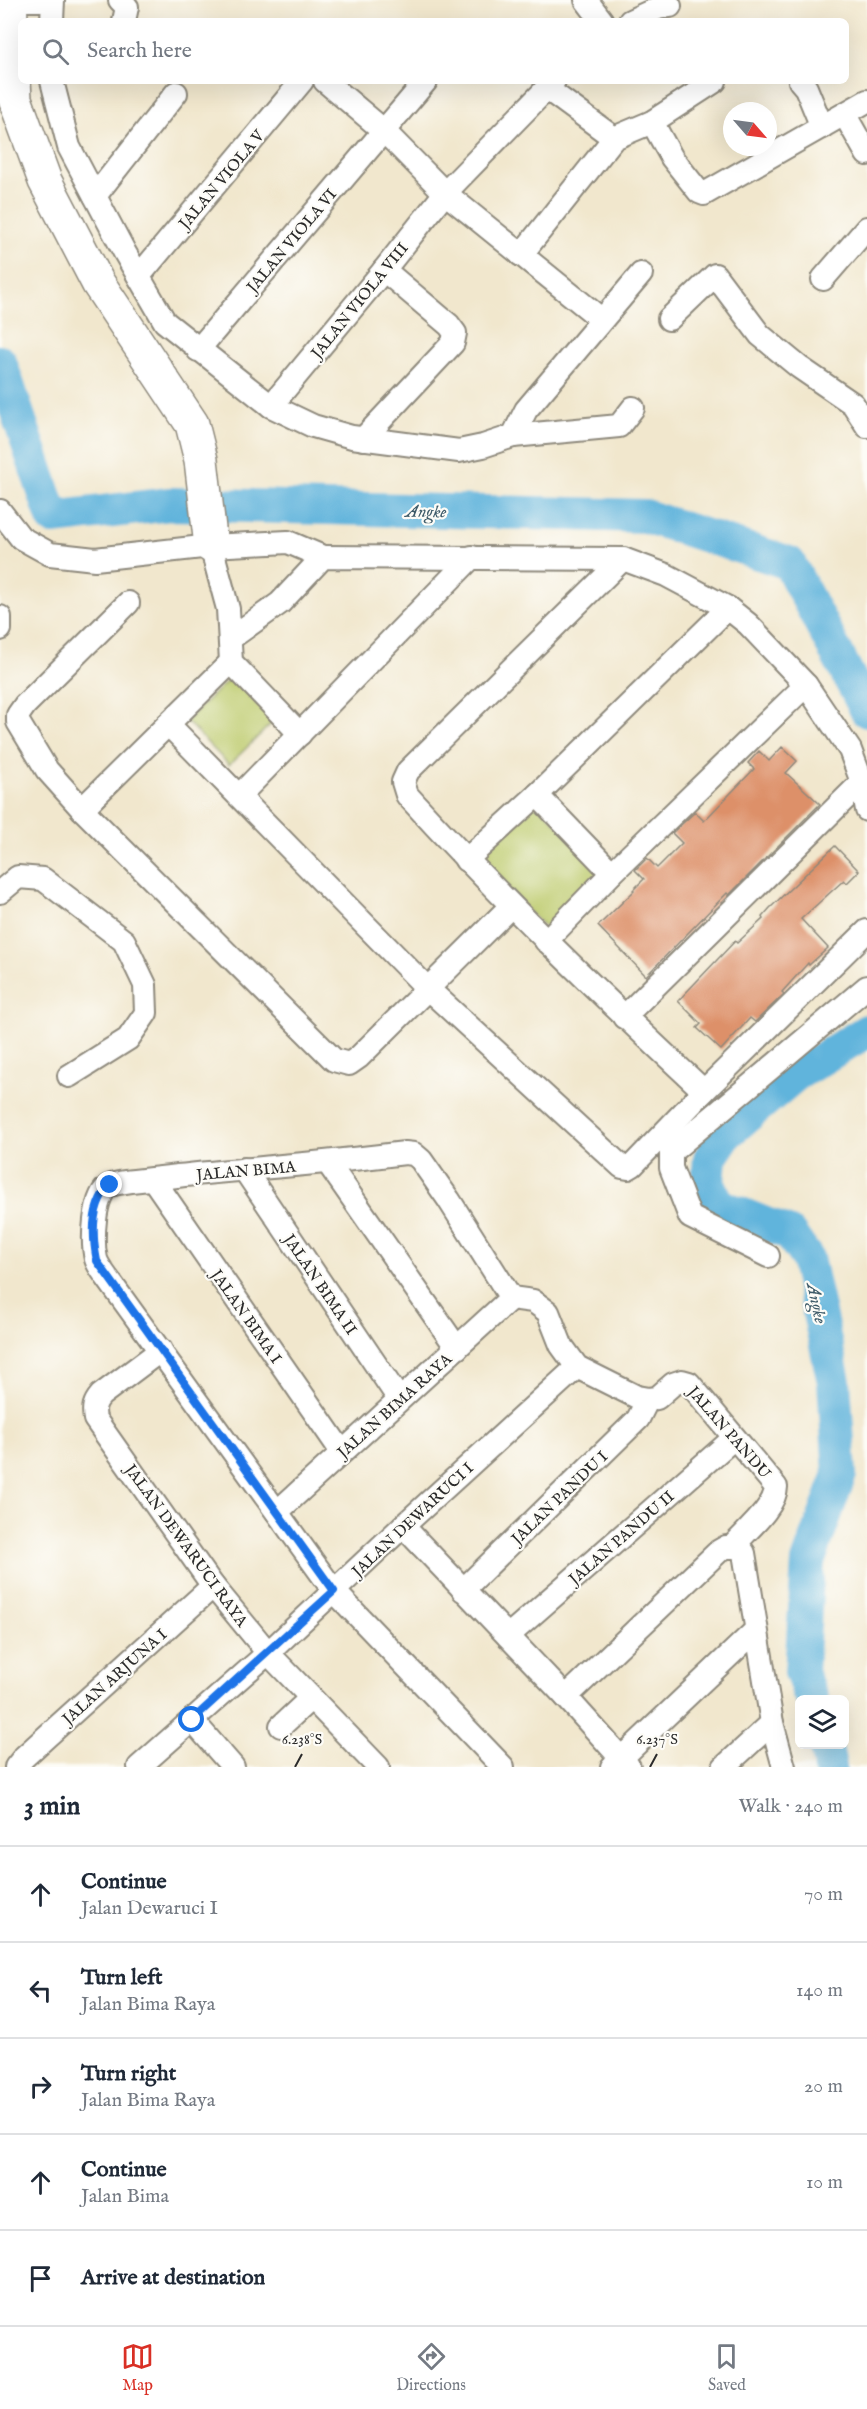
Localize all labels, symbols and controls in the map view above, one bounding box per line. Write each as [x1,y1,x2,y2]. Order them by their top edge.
search box [18,18,849,84]
icon: search [39,35,72,68]
text: Search here [87,37,192,65]
north arrow [723,102,777,156]
street label: JALAN VIOLA V [174,126,270,235]
street label: JALAN VIOLA VI [242,185,342,299]
street label: JALAN VIOLA VIII [306,239,414,365]
water label: Angke [403,501,447,524]
street label: JALAN BIMA [194,1158,298,1186]
route end [96,1171,122,1197]
street label: JALAN BIMA II [277,1229,360,1339]
street label: JALAN BIMA I [204,1265,285,1368]
water label: Angke [800,1279,831,1326]
street label: JALAN BIMA RAYA [332,1349,458,1465]
street label: JALAN PANDU [682,1381,774,1484]
street label: JALAN PANDU I [506,1447,613,1551]
street label: JALAN DEWARUCI RAYA [118,1459,252,1632]
street label: JALAN DEWARUCI I [347,1459,478,1583]
street label: JALAN PANDU II [564,1487,679,1591]
street label: JALAN ARJUNA I [57,1625,172,1731]
map controls [795,1695,849,1749]
button: layers [795,1695,849,1749]
route start [178,1706,204,1732]
text: 6.238°S [282,1730,322,1749]
text: 6.237°S [636,1730,678,1749]
text: 3 min [24,1790,80,1823]
text: Walk · 240 m [738,1794,843,1819]
text: Continue [81,1868,167,1896]
icon: ahead [24,1878,57,1911]
text: 70 m [804,1882,843,1907]
text: Jalan Dewaruci I [81,1896,218,1921]
text: Turn left [81,1964,163,1992]
icon: left [24,1974,57,2007]
text: 140 m [796,1978,843,2003]
text: Jalan Bima Raya [81,1992,215,2017]
text: Turn right [81,2060,176,2088]
icon: right [24,2070,57,2103]
text: 20 m [804,2074,843,2099]
text: Jalan Bima Raya [81,2088,215,2113]
text: Continue [81,2156,167,2184]
icon: ahead [24,2166,57,2199]
text: 10 m [806,2170,843,2195]
text: Jalan Bima [81,2184,169,2209]
icon: arrive [24,2262,57,2295]
text: Arrive at destination [81,2264,265,2292]
tab: Map [121,2340,154,2396]
tab: Directions [396,2340,466,2396]
tab: Saved [708,2340,746,2396]

